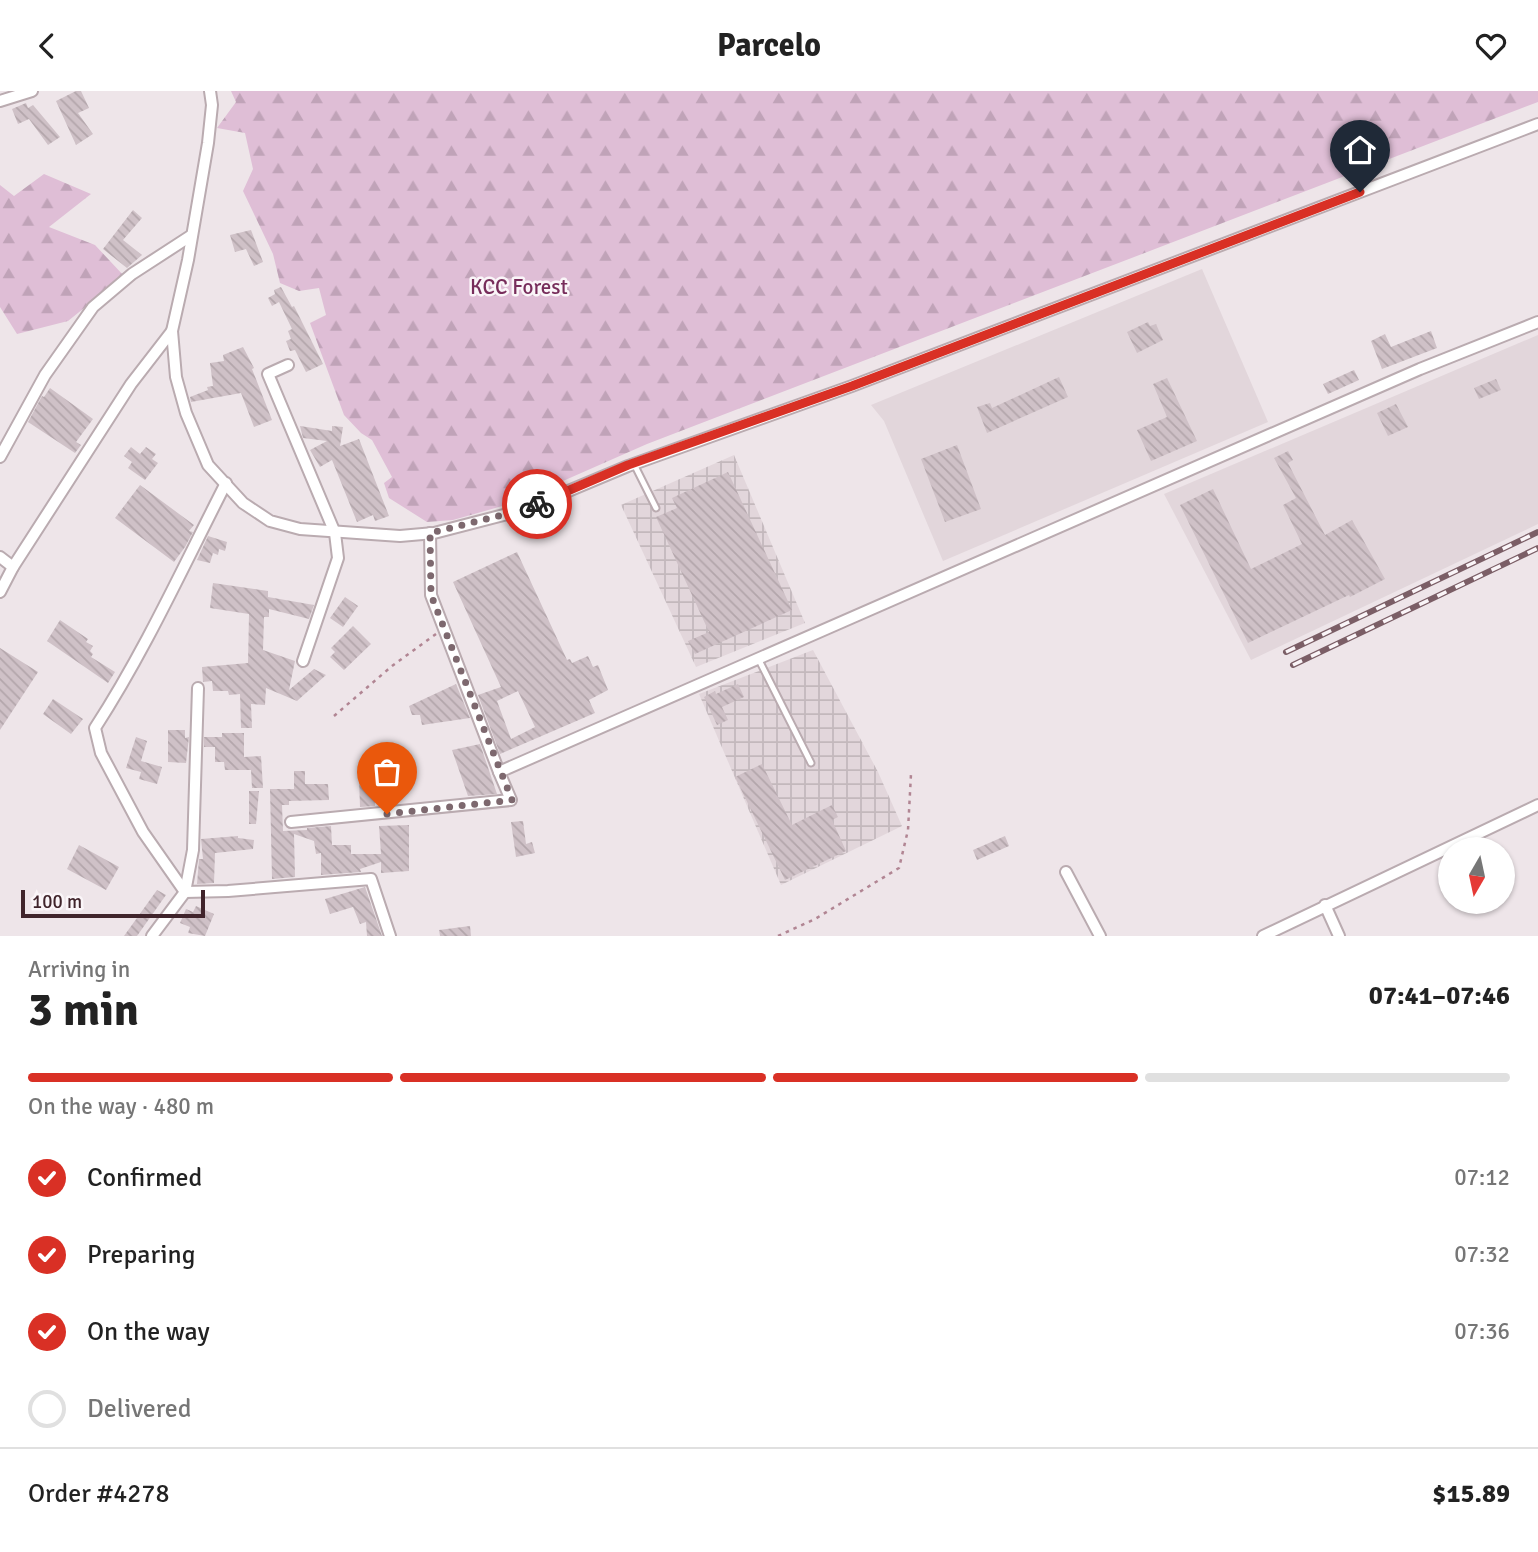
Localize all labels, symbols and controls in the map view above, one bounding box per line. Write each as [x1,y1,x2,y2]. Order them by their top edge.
text: Parcelo [717,26,821,65]
icon: back [28,27,66,65]
icon: heart [1472,27,1510,65]
pin [1330,120,1390,192]
icon: home [1341,131,1379,169]
park label: KCC Forest [470,274,568,300]
courier [502,469,572,539]
icon: bike [518,485,556,523]
pin [357,742,417,814]
icon: bag [368,753,406,791]
north arrow [1438,837,1516,913]
map controls [1438,837,1515,914]
scale bar [21,887,205,919]
text: 100 m [32,890,82,914]
text: Arriving in [28,955,130,984]
text: 07:41–07:46 [1369,980,1510,1012]
text: 3 min [28,982,139,1038]
text: On the way · 480 m [28,1092,214,1121]
icon: check [28,1159,66,1197]
text: Confirmed [87,1162,202,1194]
text: 07:12 [1454,1163,1510,1192]
icon: check [28,1236,66,1274]
text: Preparing [87,1239,195,1271]
text: 07:32 [1454,1240,1510,1269]
icon: check [28,1313,66,1351]
text: On the way [87,1316,210,1348]
text: 07:36 [1454,1317,1510,1346]
text: Delivered [87,1393,192,1425]
text: Order #4278 [28,1478,169,1510]
text: $15.89 [1432,1478,1510,1510]

